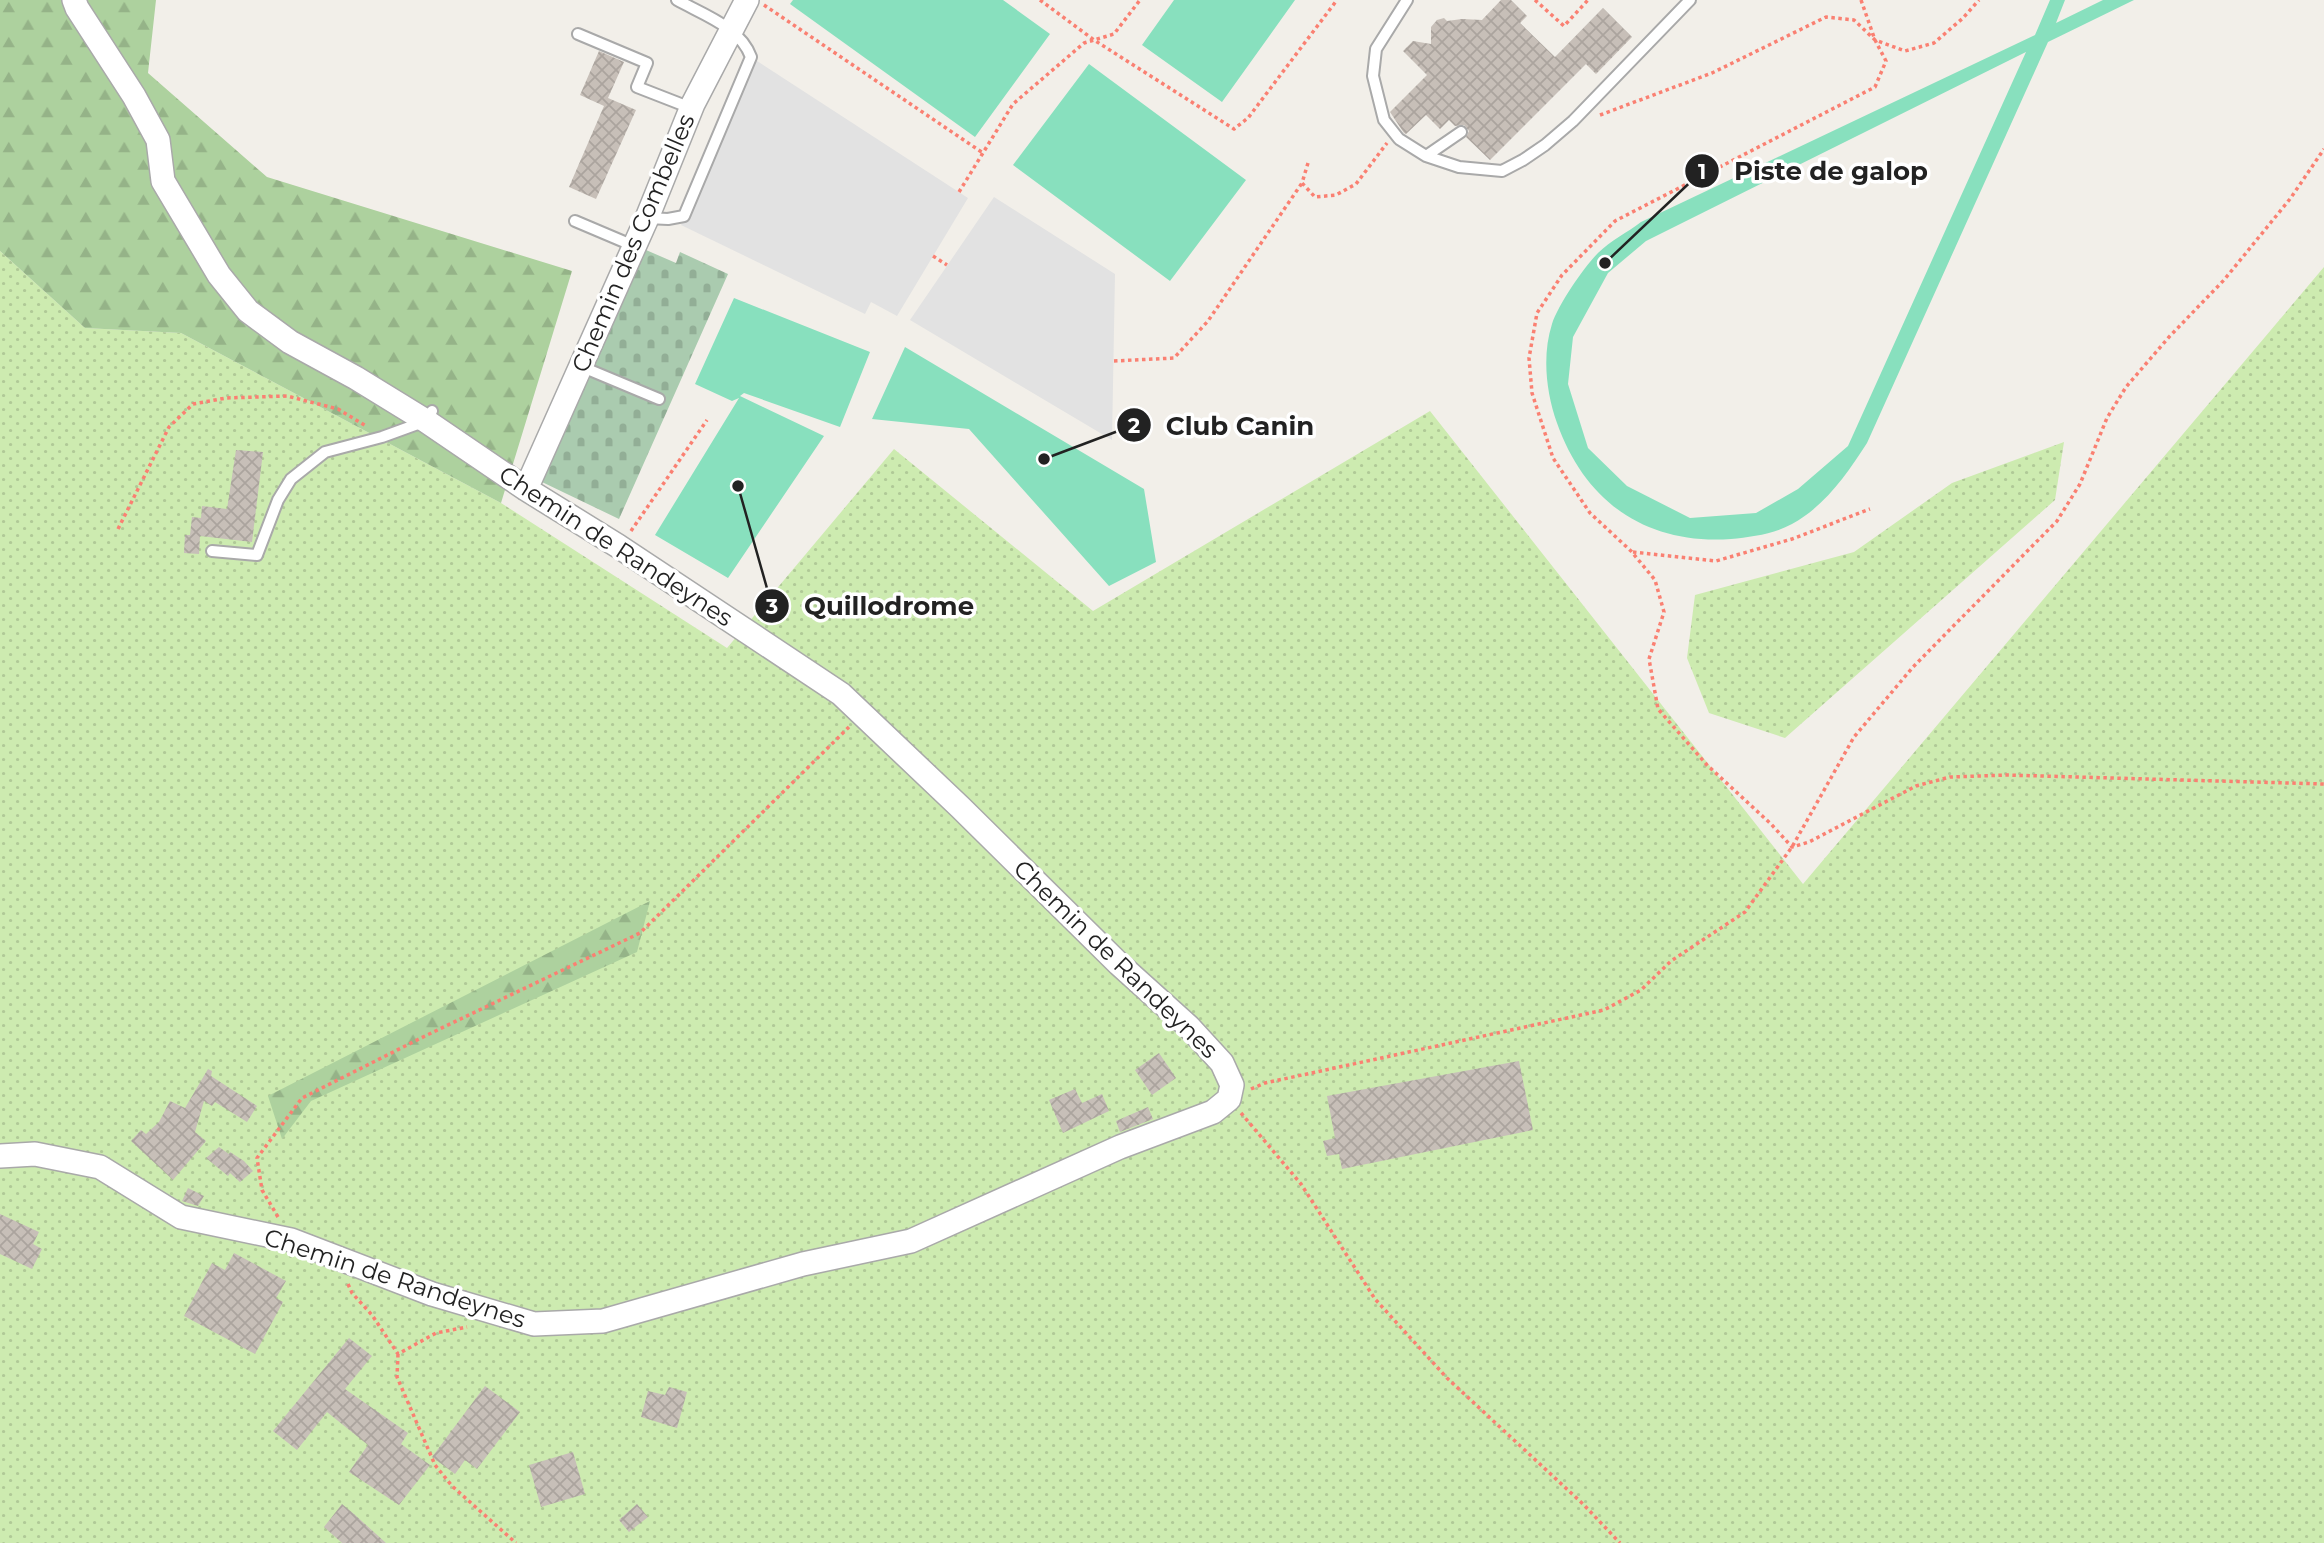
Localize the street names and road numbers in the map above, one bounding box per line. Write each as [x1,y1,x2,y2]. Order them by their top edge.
street label: Chemin des Combelles [565,109,701,377]
street label: Chemin de Randeynes [494,460,738,632]
street label: Chemin de Randeynes [1008,854,1224,1064]
street label: Chemin de Randeynes [261,1222,529,1334]

